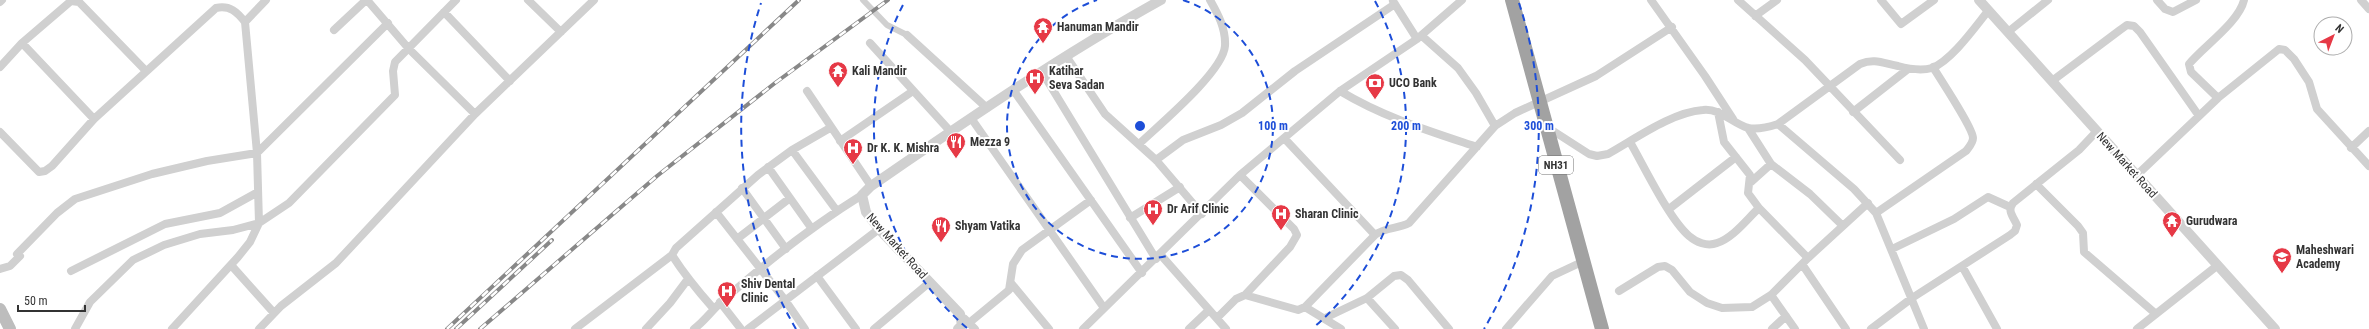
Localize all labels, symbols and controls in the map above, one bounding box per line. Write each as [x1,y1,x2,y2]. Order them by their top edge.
temple icon: Hanuman Mandir [1032,16,1054,44]
north arrow [2313,16,2353,56]
place label: Hanuman Mandir [1057,20,1139,34]
text: N [2332,22,2346,36]
temple icon: Kali Mandir [827,60,849,88]
place label: Kali Mandir [852,64,907,78]
place label: Katihar Seva Sadan [1049,64,1105,92]
hospital icon: Katihar Seva Sadan [1024,67,1046,95]
bank icon: UCO Bank [1364,72,1386,100]
place label: UCO Bank [1389,76,1437,90]
centre of rings [1133,119,1147,133]
text: 100 m [1258,119,1288,133]
text: 200 m [1391,119,1421,133]
text: 300 m [1524,119,1554,133]
street label: New Market Road [2094,129,2160,201]
restaurant icon: Mezza 9 [945,131,967,159]
place label: Mezza 9 [970,135,1010,149]
hospital icon: Dr K. K. Mishra [842,137,864,165]
place label: Dr K. K. Mishra [867,141,940,155]
road number: NH31 [1539,156,1573,174]
hospital icon: Dr Arif Clinic [1142,198,1164,226]
place label: Dr Arif Clinic [1167,202,1229,216]
hospital icon: Sharan Clinic [1270,203,1292,231]
place label: Sharan Clinic [1295,207,1359,221]
street label: New Market Road [864,210,930,282]
temple icon: Gurudwara [2161,210,2183,238]
place label: Gurudwara [2186,214,2238,228]
restaurant icon: Shyam Vatika [930,215,952,243]
place label: Shyam Vatika [955,219,1021,233]
place label: Maheshwari Academy [2296,243,2354,271]
school or university icon: Maheshwari Academy [2271,246,2293,274]
place label: Shiv Dental Clinic [741,277,795,305]
hospital icon: Shiv Dental Clinic [716,280,738,308]
scale bar [18,287,85,313]
text: 50 m [24,294,48,308]

